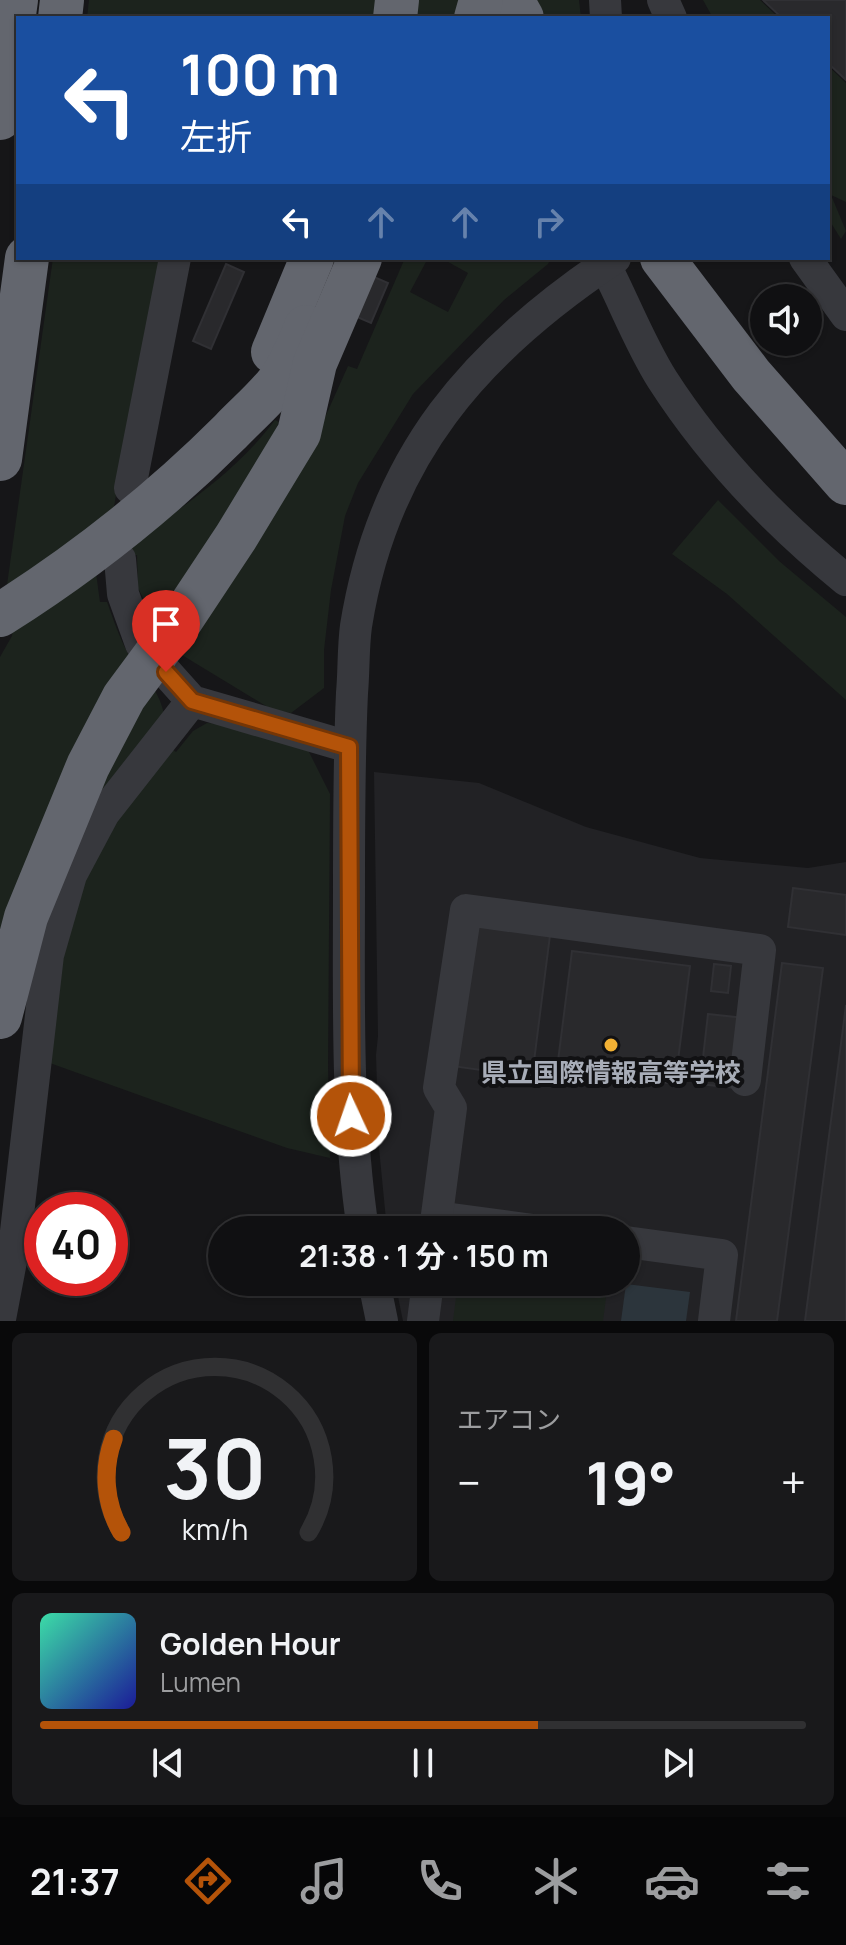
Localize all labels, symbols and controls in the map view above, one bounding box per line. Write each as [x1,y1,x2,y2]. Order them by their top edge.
text: 100 m [180,35,340,112]
icon: left [48,48,152,152]
text: 左折 [180,112,252,161]
icon: left [275,200,319,244]
icon: ahead [359,200,403,244]
icon: ahead [443,200,487,244]
icon: right [527,200,571,244]
map controls [750,284,822,356]
button: sound [750,284,822,356]
pin [132,590,200,672]
icon: arrive [144,602,188,646]
marker: 県立国際情報高等学校 [602,1036,620,1054]
place label: 県立国際情報高等学校 [481,1054,741,1090]
position arrow [309,1074,393,1158]
speed limit sign: 40 [24,1192,128,1296]
text: 21:38 · 1 分 · 150 m [299,1235,549,1276]
text: エアコン [457,1401,561,1437]
text: 30 [163,1410,266,1524]
text: 19° [585,1441,676,1523]
text: − [457,1452,481,1512]
text: + [781,1452,806,1512]
text: km/h [181,1510,248,1549]
text: Golden Hour [160,1623,341,1664]
text: Lumen [160,1664,241,1700]
icon: previous [146,1741,190,1785]
icon: pause [401,1741,445,1785]
icon: next [656,1741,700,1785]
icon: directions [180,1853,236,1909]
icon: music [296,1853,352,1909]
icon: phone [412,1853,468,1909]
icon: climate [528,1853,584,1909]
icon: car [644,1853,700,1909]
icon: filters [760,1853,816,1909]
text: 21:37 [30,1857,120,1906]

